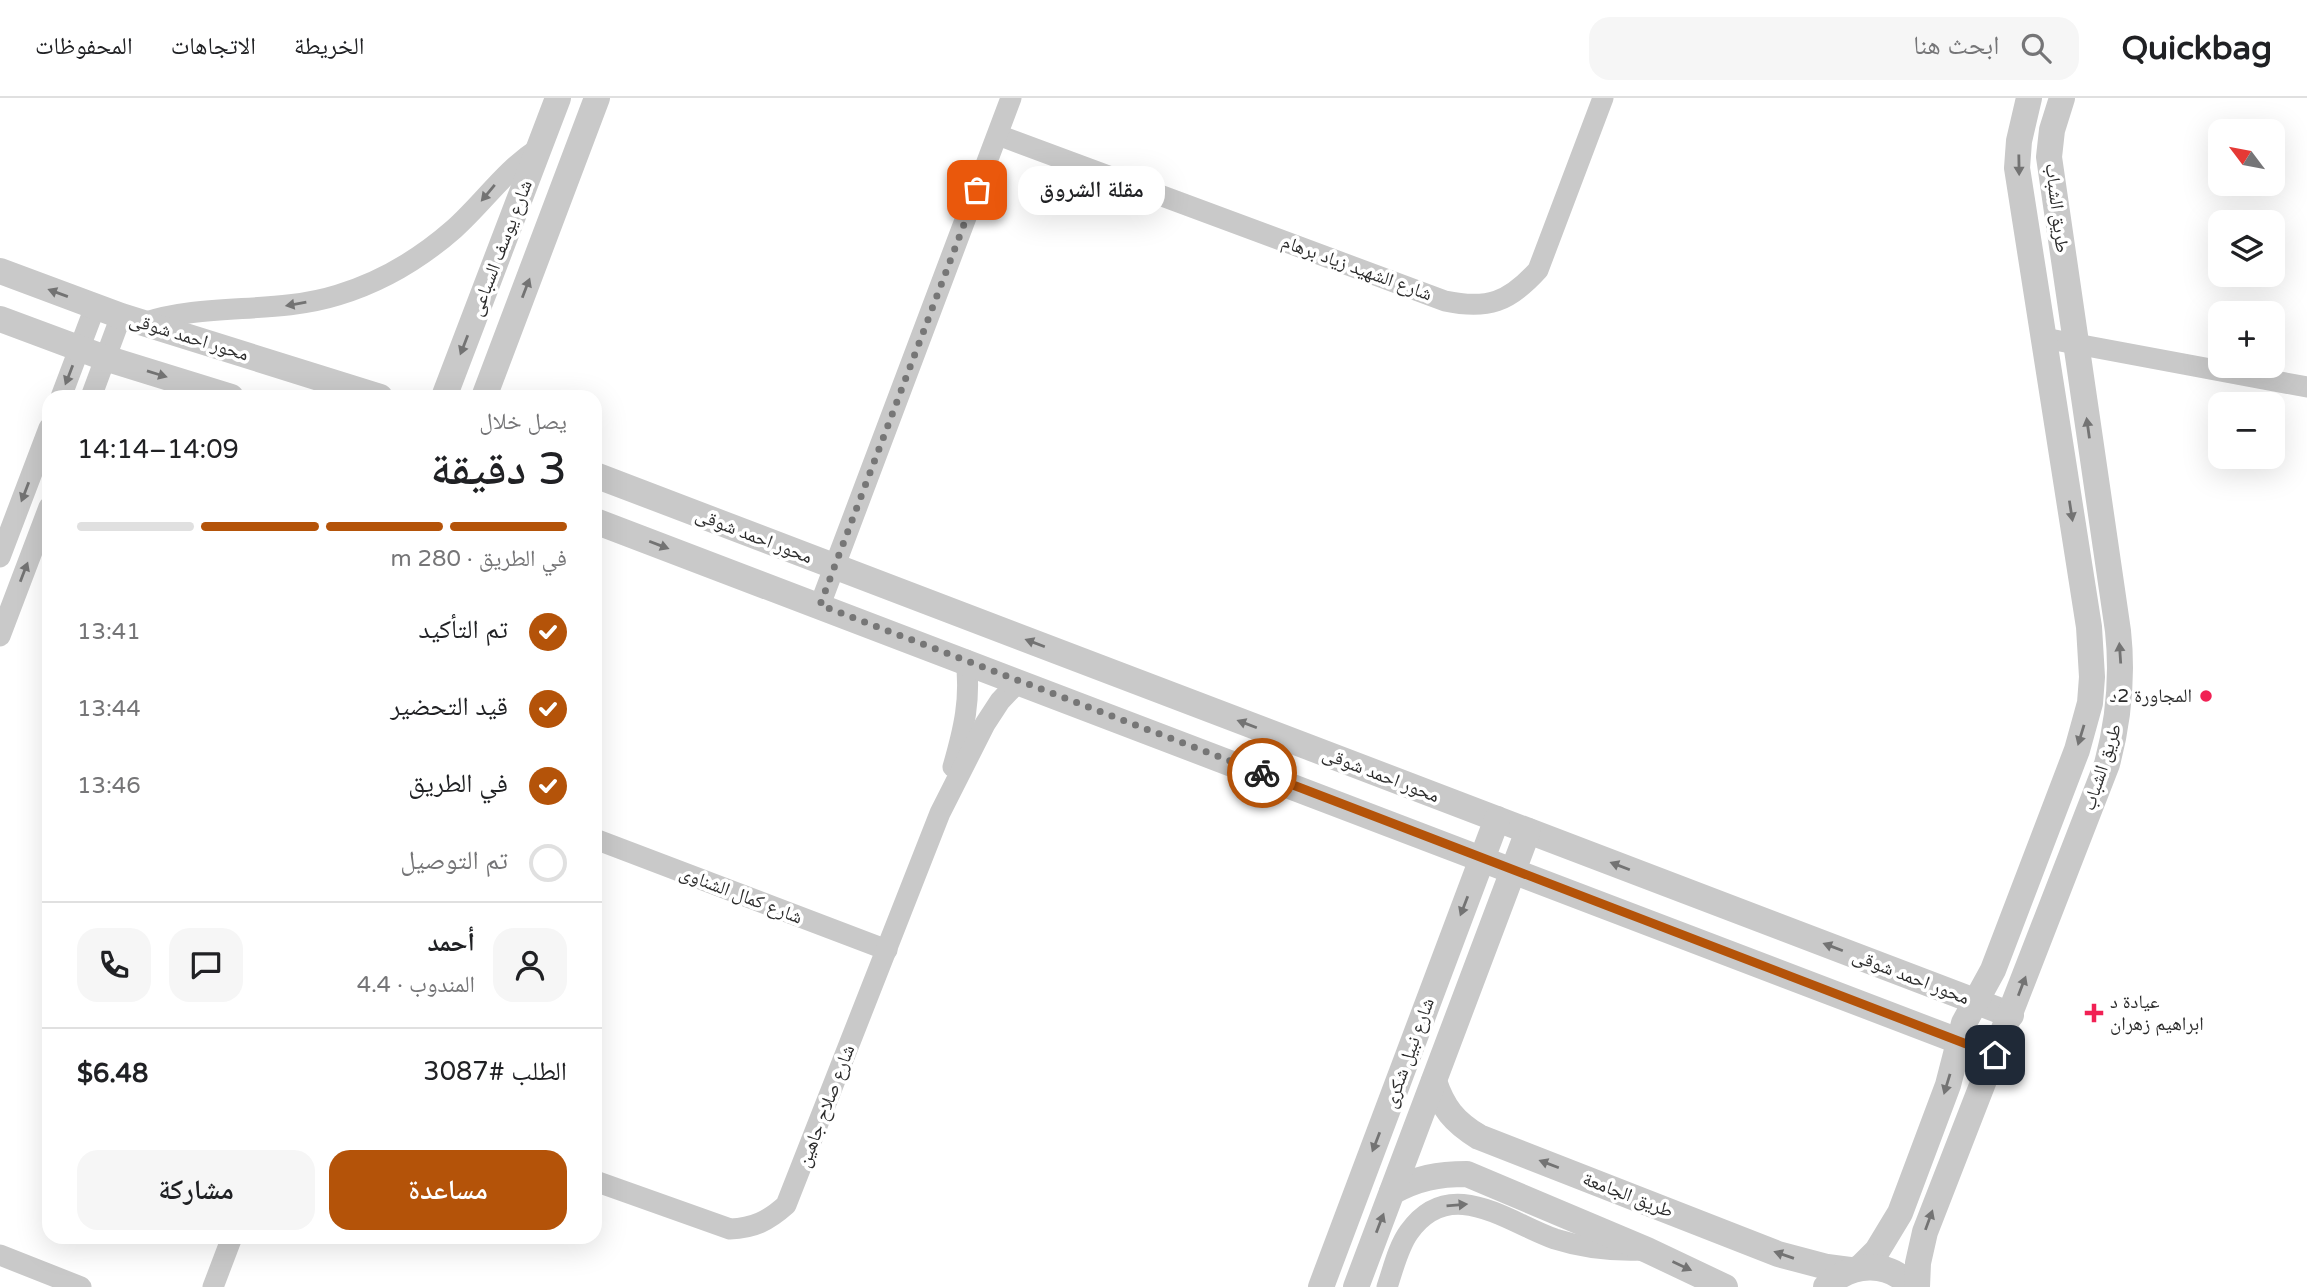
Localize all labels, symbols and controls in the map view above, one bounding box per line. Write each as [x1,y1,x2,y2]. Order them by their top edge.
search box [1589,17,2079,80]
icon: search [2017,29,2055,67]
text: Quickbag [2121,29,2272,68]
text: ابحث هنا [1913,30,1999,61]
text: المحفوظات [35,32,133,61]
text: الاتجاهات [171,32,256,61]
text: الخريطة [294,32,365,61]
north arrow [2208,119,2286,196]
map controls [2208,119,2285,469]
one-way arrow [2013,154,2024,176]
pin [947,160,1007,220]
street label: طريق الشباب [2041,162,2073,254]
callout: مقلة الشروق [1019,166,1166,214]
icon: bag [958,171,996,209]
text: مقلة الشروق [1039,176,1144,204]
street label: شارع يوسف السباعى [465,177,537,319]
one-way arrow [481,184,496,201]
button: layers [2208,210,2285,287]
street label: شارع الشهيد زياد برهام [1278,231,1435,307]
one-way arrow [520,277,531,298]
one-way arrow [48,287,69,298]
one-way arrow [285,299,307,310]
button: + [2208,301,2285,378]
street label: محور احمد شوقى [127,308,251,366]
one-way arrow [458,335,469,356]
one-way arrow [64,364,75,385]
one-way arrow [146,370,167,380]
button: − [2208,392,2285,469]
text: يصل خلال [479,408,567,436]
one-way arrow [2082,417,2093,439]
text: 14:09–14:14 [77,434,239,465]
text: 3 دقيقة [431,442,567,497]
one-way arrow [19,481,30,502]
one-way arrow [2066,500,2077,522]
street label: محور احمد شوقى [692,504,816,568]
one-way arrow [648,540,669,551]
text: في الطريق · 280 m [390,545,567,573]
one-way arrow [19,561,30,582]
icon: check [529,613,567,651]
text: تم التأكيد [418,614,508,645]
text: 13:41 [77,618,141,646]
one-way arrow [1024,637,1045,648]
one-way arrow [2114,642,2125,664]
place label: المجاورة 2د [2109,685,2192,707]
marker: المجاورة 2د [2198,688,2214,704]
icon: check [529,690,567,728]
text: قيد التحضير [390,691,508,722]
text: 13:44 [77,695,141,723]
one-way arrow [1237,718,1258,729]
street label: طريق الشباب [2078,721,2126,813]
one-way arrow [2076,725,2086,746]
courier [1227,738,1297,808]
street label: محور احمد شوقى [1319,743,1443,807]
icon: bike [1243,754,1281,792]
icon: check [529,767,567,805]
text: في الطريق [408,768,508,799]
text: 13:46 [77,772,141,800]
text: تم التوصيل [400,845,508,876]
one-way arrow [1610,860,1631,871]
street label: شارع كمال الشناوى [676,861,806,929]
one-way arrow [1459,895,1470,916]
text: أحمد [427,927,475,958]
button: phone [77,928,151,1002]
button: chat [169,928,243,1002]
button: person [493,928,567,1002]
one-way arrow [1822,941,1843,952]
street label: محور احمد شوقى [1849,945,1973,1009]
text: المندوب · 4.4 [357,971,475,999]
one-way arrow [2017,975,2028,996]
place label: عيادة د ابراهيم زهران [2110,991,2204,1036]
street label: شارع نبيل شكرى [1379,995,1439,1111]
marker: عيادة د ابراهيم زهران [2084,1003,2104,1023]
pin [1965,1025,2025,1085]
icon: home [1976,1036,2014,1074]
street label: شارع صلاح جاهين [793,1042,859,1170]
text: الطلب #3087 [423,1056,567,1087]
text: $6.48 [77,1058,148,1089]
one-way arrow [1942,1074,1952,1095]
one-way arrow [1370,1131,1381,1152]
button: مشاركة [77,1150,315,1230]
button: مساعدة [329,1150,567,1230]
one-way arrow [1538,1159,1559,1170]
street label: طريق الجامعة [1580,1168,1676,1222]
one-way arrow [1446,1199,1468,1210]
one-way arrow [1924,1210,1935,1231]
one-way arrow [1375,1213,1386,1234]
one-way arrow [1773,1249,1794,1260]
one-way arrow [1672,1261,1692,1272]

